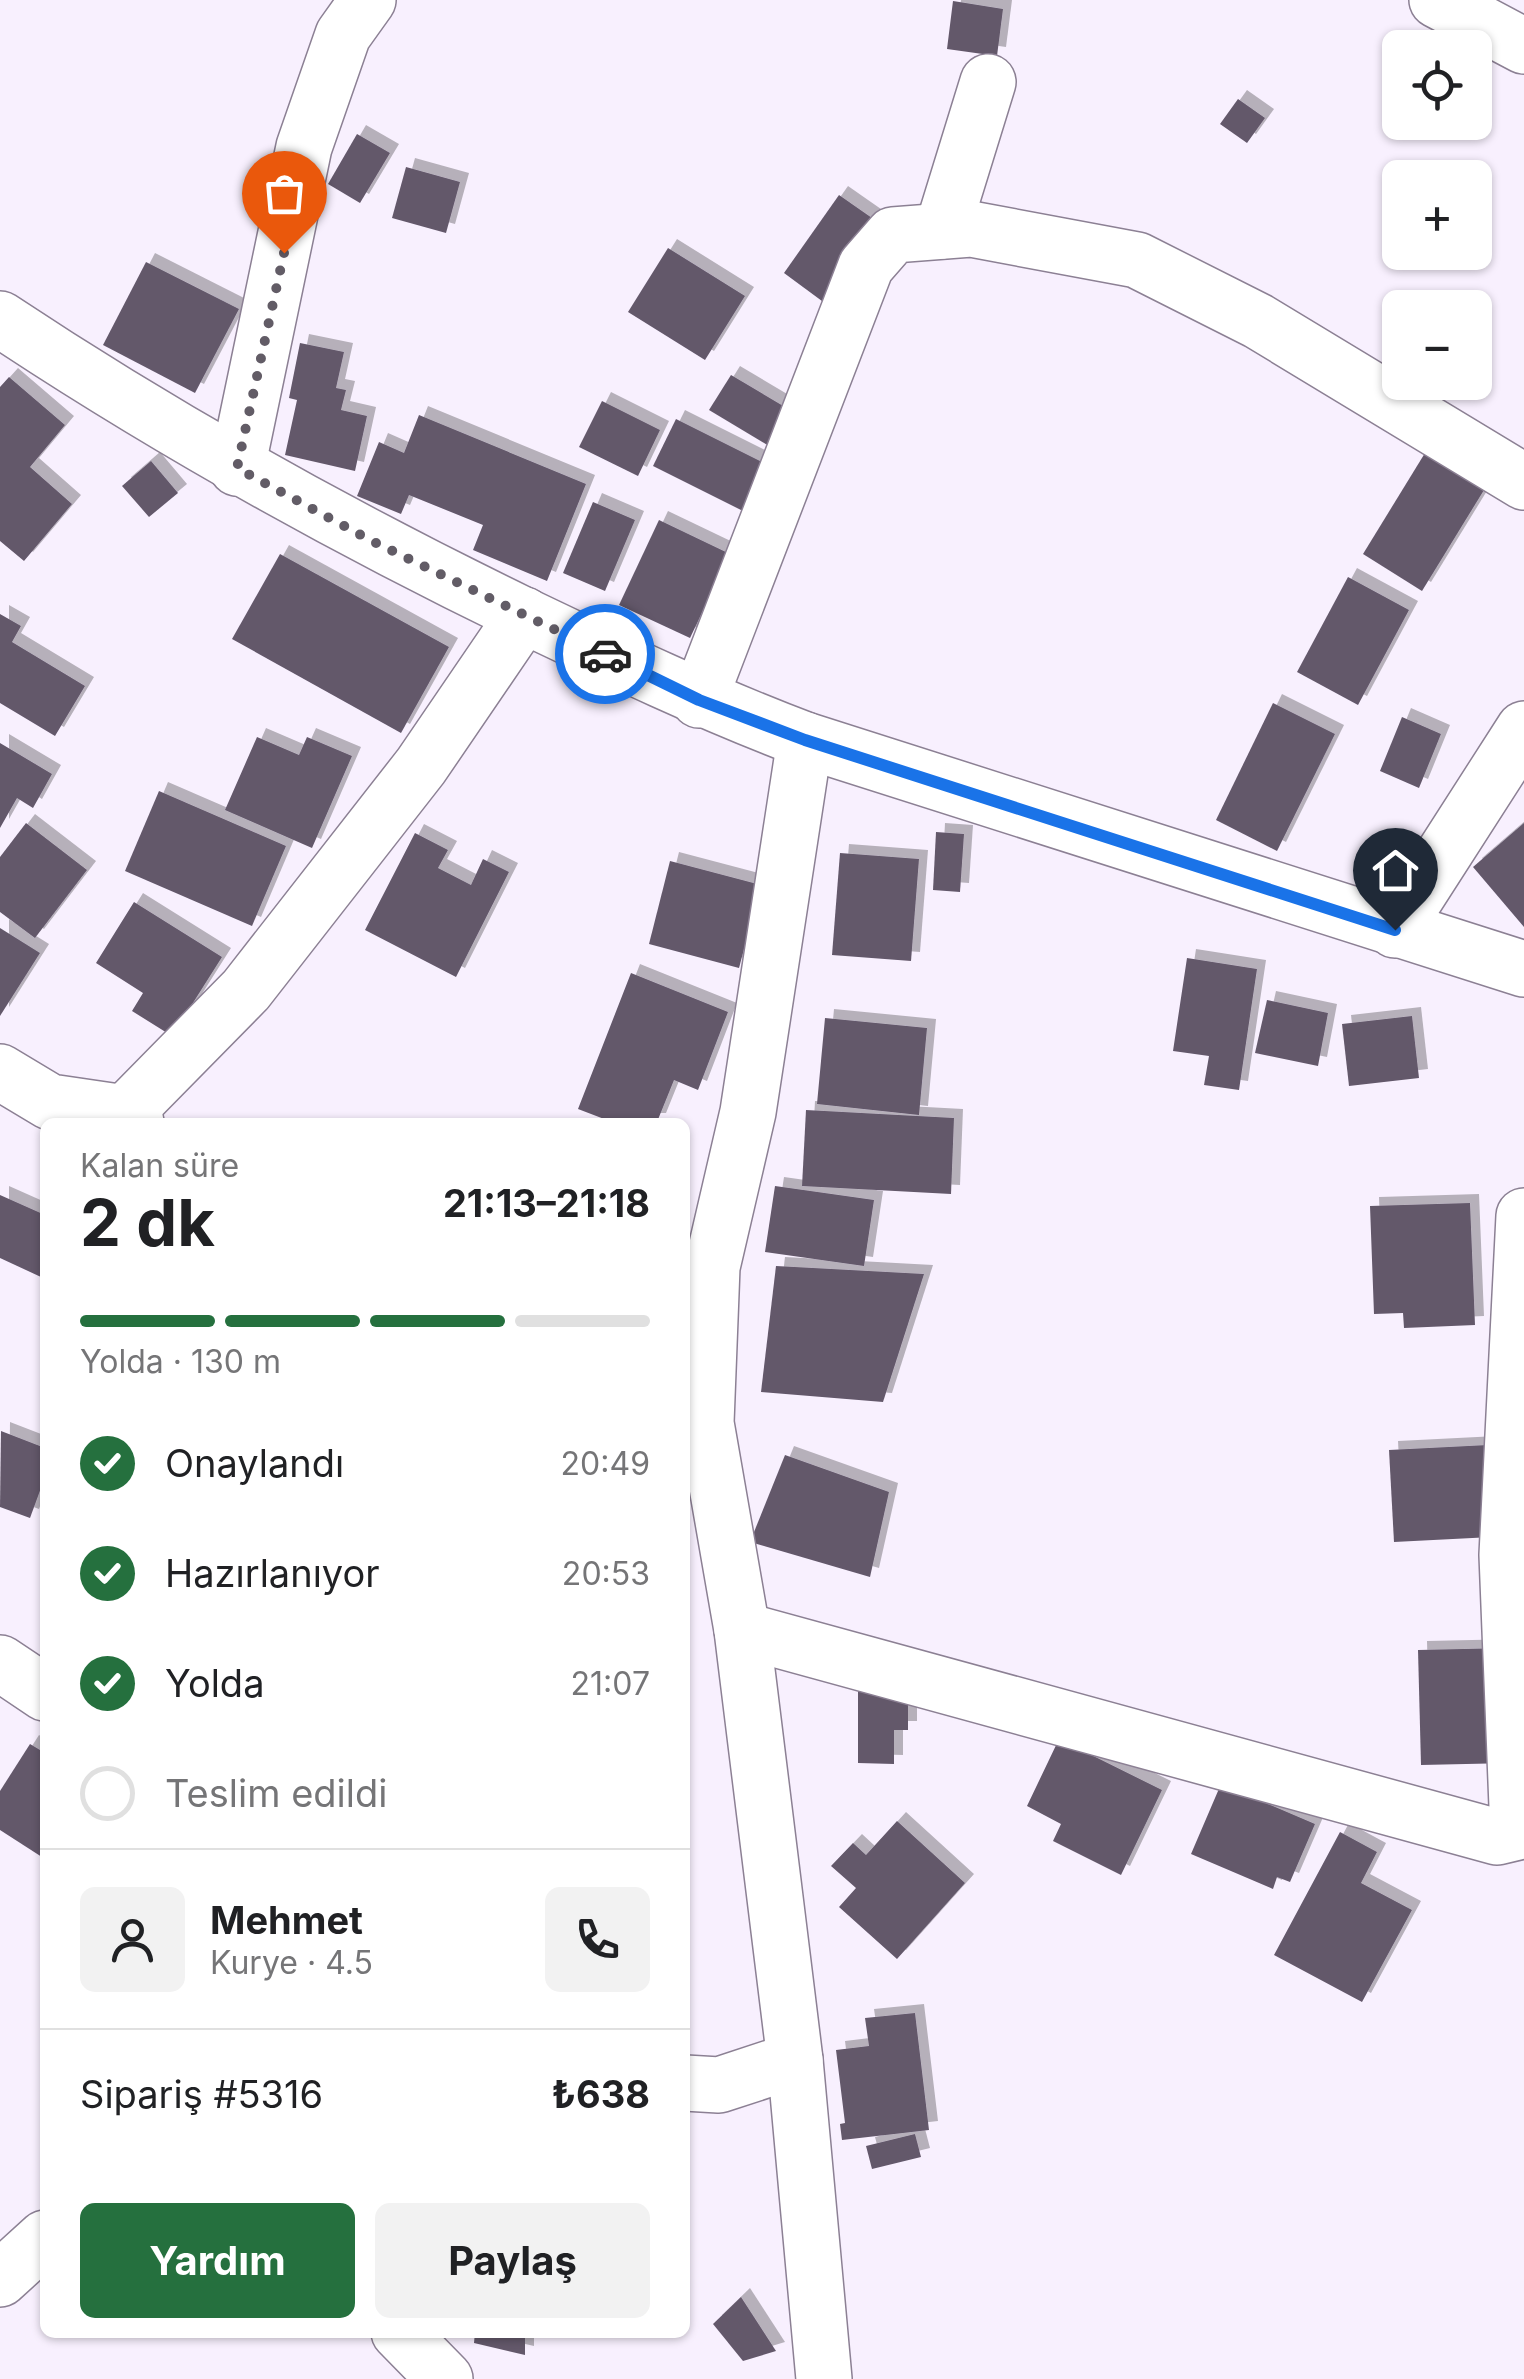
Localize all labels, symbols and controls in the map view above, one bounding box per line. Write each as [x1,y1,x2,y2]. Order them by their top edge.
map controls [1382,30,1492,400]
button: locate [1382,30,1492,140]
pin [242,151,327,254]
button: + [1382,160,1492,270]
icon: bag [257,166,312,221]
button: − [1382,290,1492,400]
courier [555,604,655,704]
icon: car [578,627,633,682]
pin [1353,828,1438,931]
icon: home [1368,843,1423,898]
text: Kalan süre [80,1146,239,1185]
text: 21:13–21:18 [443,1180,650,1226]
text: 2 dk [80,1183,215,1262]
text: Yolda · 130 m [80,1342,281,1381]
icon: check [80,1436,135,1491]
text: Onaylandı [165,1440,344,1486]
text: 20:49 [561,1444,650,1483]
icon: check [80,1546,135,1601]
text: Hazırlanıyor [165,1550,380,1596]
text: 20:53 [562,1554,650,1593]
icon: check [80,1656,135,1711]
text: Yolda [165,1660,264,1706]
text: 21:07 [571,1664,650,1703]
text: Teslim edildi [165,1770,387,1816]
button: person [80,1887,185,1992]
button: phone [545,1887,650,1992]
text: Mehmet [210,1897,363,1943]
text: Kurye · 4.5 [210,1943,373,1982]
text: Sipariş #5316 [80,2071,323,2117]
text: ₺638 [552,2071,650,2117]
button: Yardım [80,2203,355,2318]
button: Paylaş [375,2203,650,2318]

